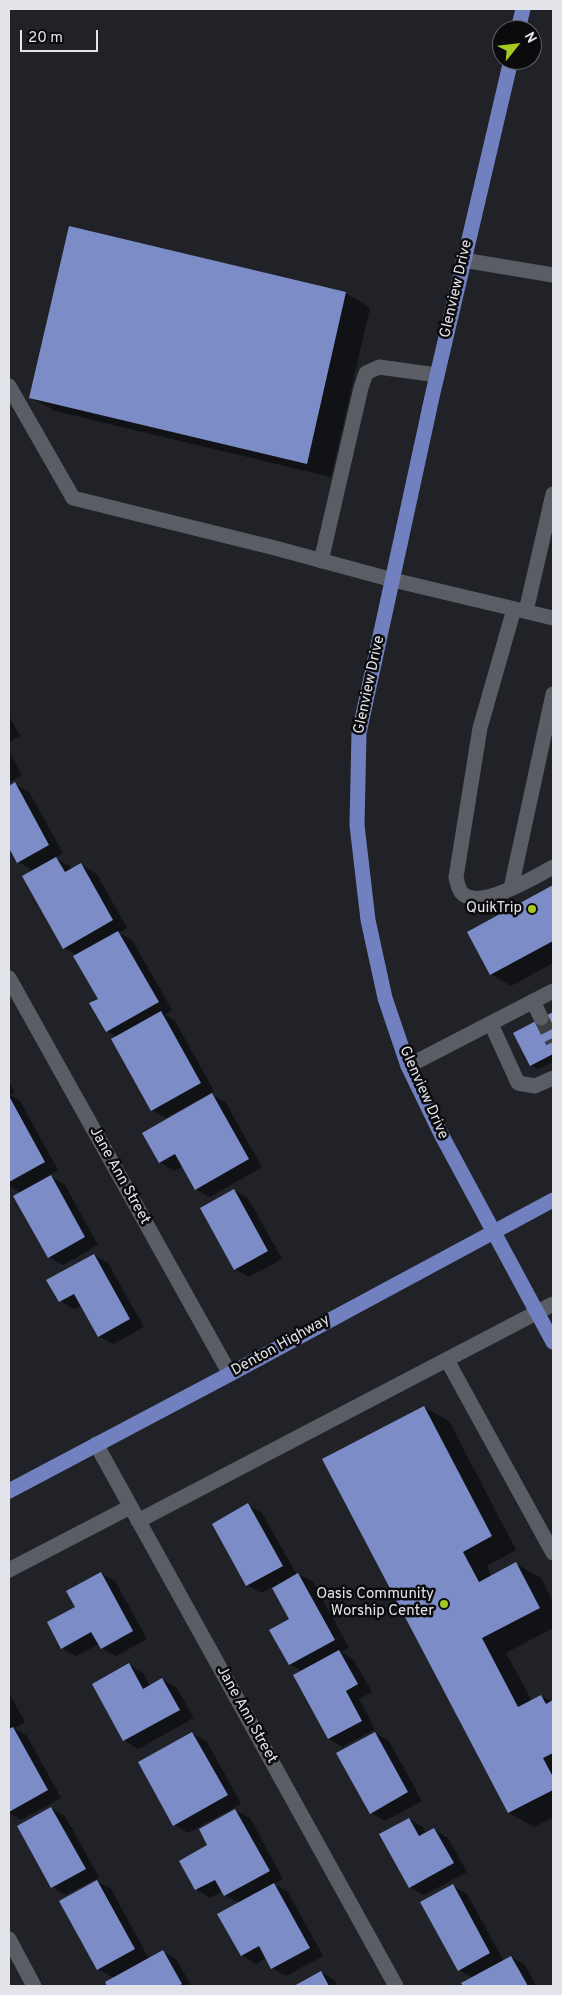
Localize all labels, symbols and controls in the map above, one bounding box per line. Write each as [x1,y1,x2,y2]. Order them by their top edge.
scale bar [22,20,100,52]
north arrow [492,20,542,70]
text: 20 m [28,29,63,48]
text: N [520,29,540,46]
street label: Glenview Drive [437,238,477,340]
street label: Glenview Drive [351,634,389,736]
place label: QuikTrip [466,900,522,918]
marker: QuikTrip [526,903,538,915]
street label: Glenview Drive [394,1044,452,1142]
street label: Jane Ann Street [85,1124,153,1228]
street label: Denton Highway [229,1312,333,1380]
place label: Oasis Community Worship Center [316,1586,434,1621]
marker: Oasis Community Worship Center [438,1598,450,1610]
street label: Jane Ann Street [212,1663,280,1767]

